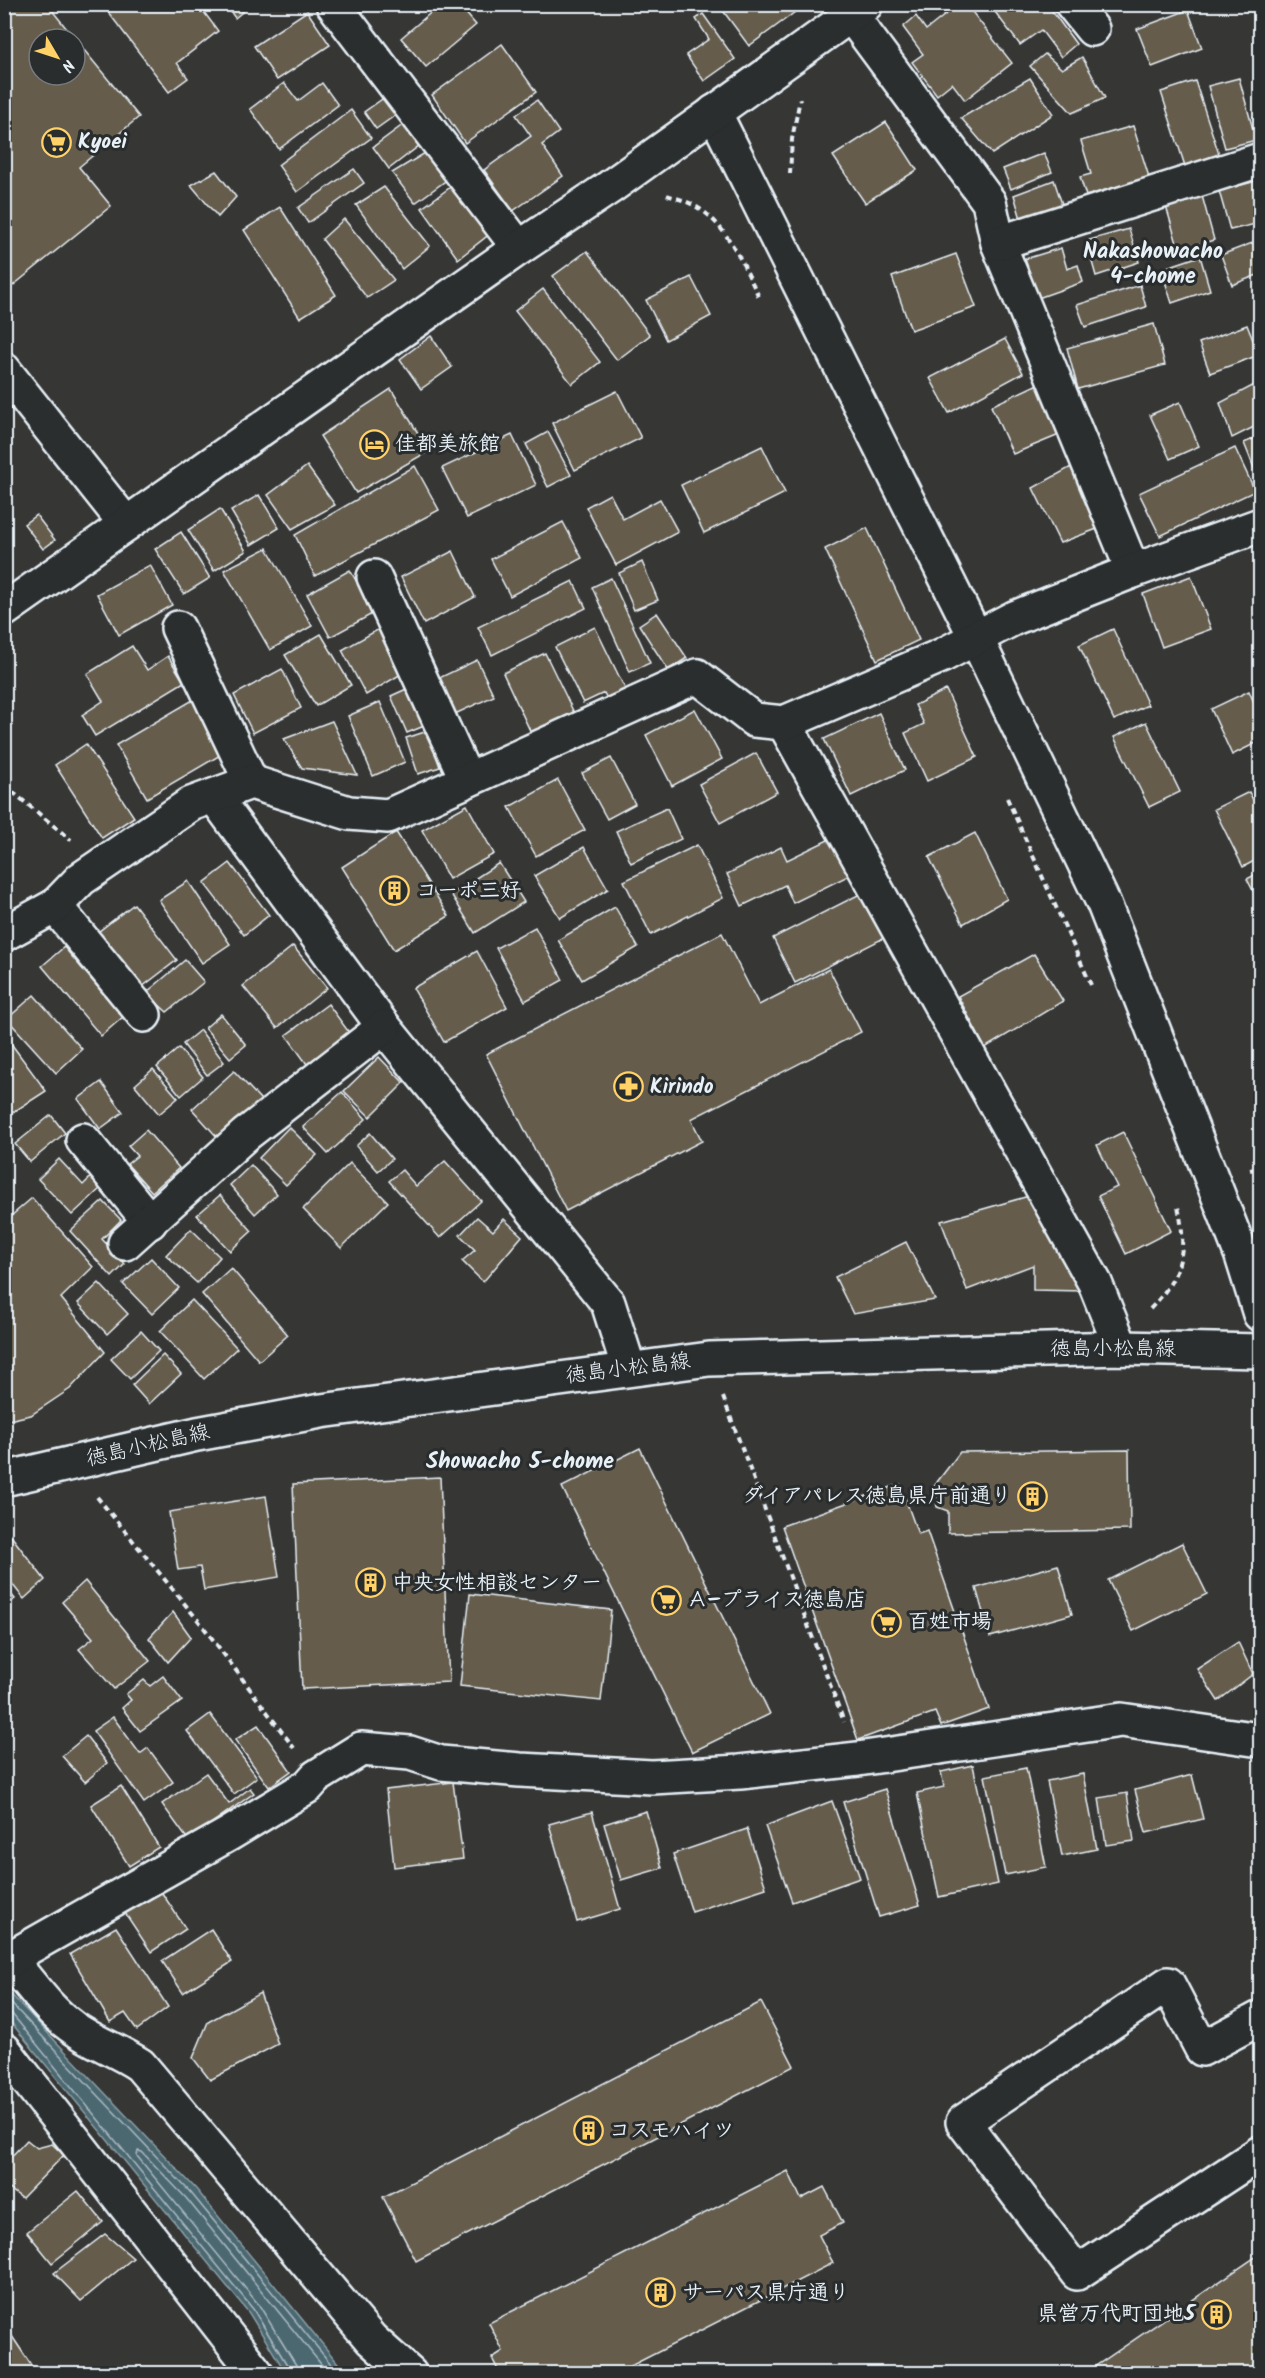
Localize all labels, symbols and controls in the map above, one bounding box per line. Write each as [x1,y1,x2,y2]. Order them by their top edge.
north arrow [27,27,87,87]
text: N [55,54,80,77]
supermarket icon: Kyoei [41,126,73,158]
place label: Kyoei [78,126,127,159]
district label: Nakashowacho 4-chome [1083,235,1223,295]
hotel icon: 佳都美旅館 [358,428,390,460]
place label: 佳都美旅館 [395,428,500,461]
building icon: コーポ三好 [379,875,411,907]
place label: コーポ三好 [416,875,521,908]
pharmacy icon: Kirindo [613,1071,645,1103]
place label: Kirindo [650,1071,714,1104]
street label: 徳島小松島線 [1050,1333,1176,1366]
street label: 徳島小松島線 [563,1345,693,1393]
street label: 徳島小松島線 [83,1416,213,1476]
district label: Showacho 5-chome [426,1445,614,1480]
place label: ダイアパレス徳島県庁前通り [742,1480,1012,1513]
building icon: ダイアパレス徳島県庁前通り [1017,1480,1049,1512]
building icon: 中央女性相談センター [355,1567,387,1599]
place label: 中央女性相談センター [392,1567,602,1600]
supermarket icon: Ａ−プライス徳島店 [650,1584,682,1616]
place label: Ａ−プライス徳島店 [687,1584,866,1617]
supermarket icon: 百姓市場 [871,1606,903,1638]
place label: 百姓市場 [908,1606,992,1639]
building icon: コスモハイツ [572,2115,604,2147]
place label: コスモハイツ [609,2115,734,2148]
building icon: サーパス県庁通り [645,2277,677,2309]
place label: サーパス県庁通り [682,2277,850,2310]
place label: 県営万代町団地5 [1037,2298,1197,2331]
building icon: 県営万代町団地5 [1200,2298,1232,2330]

